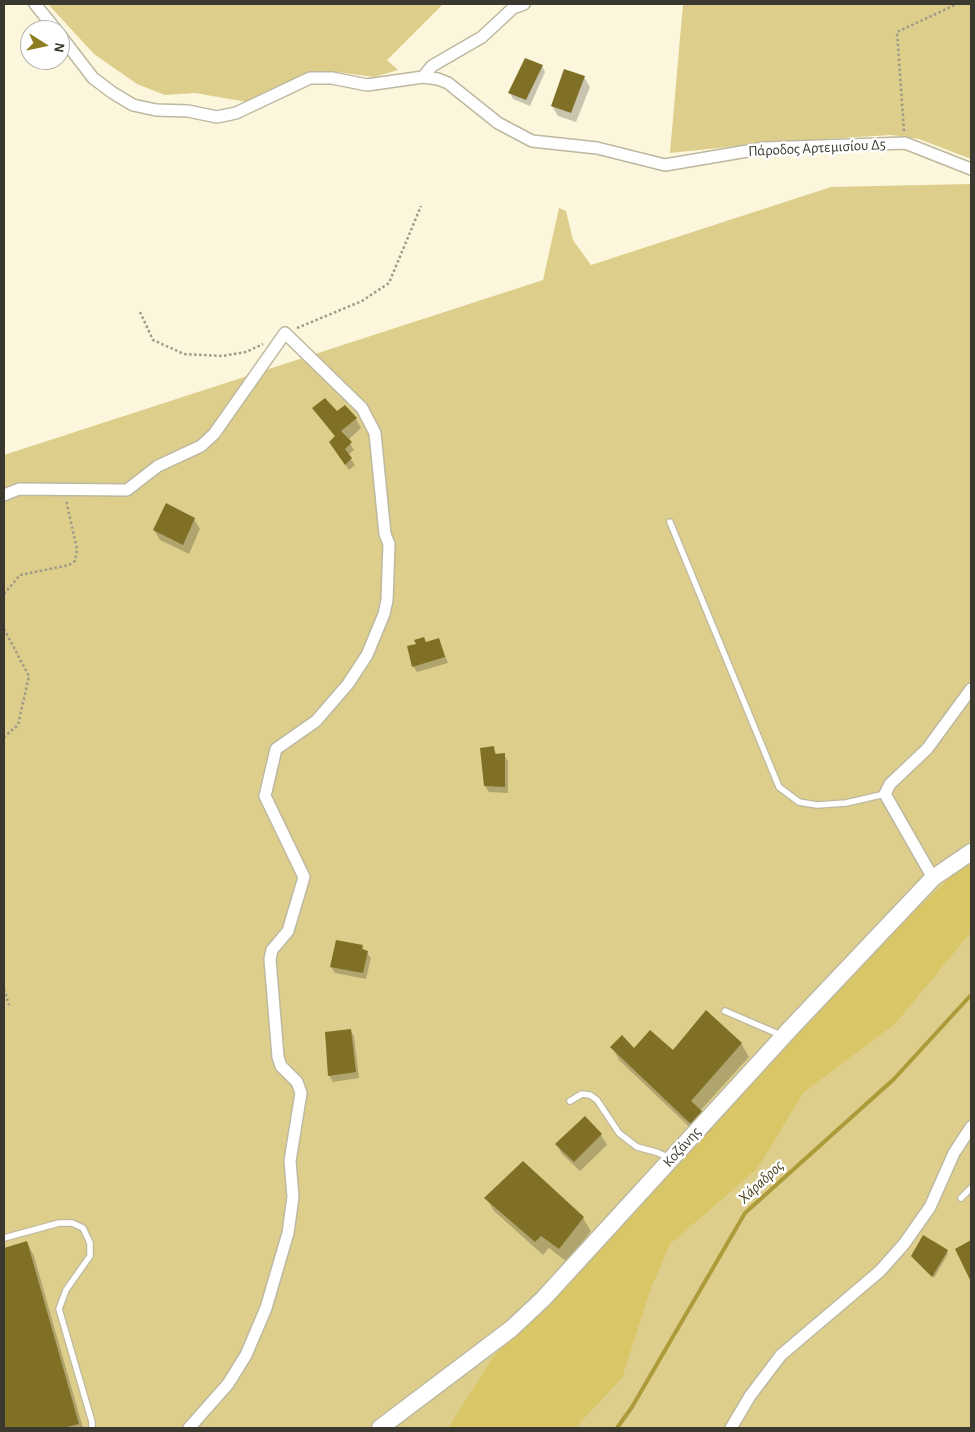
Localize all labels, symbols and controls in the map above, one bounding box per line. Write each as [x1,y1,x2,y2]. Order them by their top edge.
north arrow [20,20,70,70]
text: N [51,41,67,53]
street label: Πάροδος Αρτεμισίου Δ5 [748,135,886,161]
street label: Κοζάνης [659,1123,705,1171]
water label: Χάραδρος [734,1156,788,1208]

